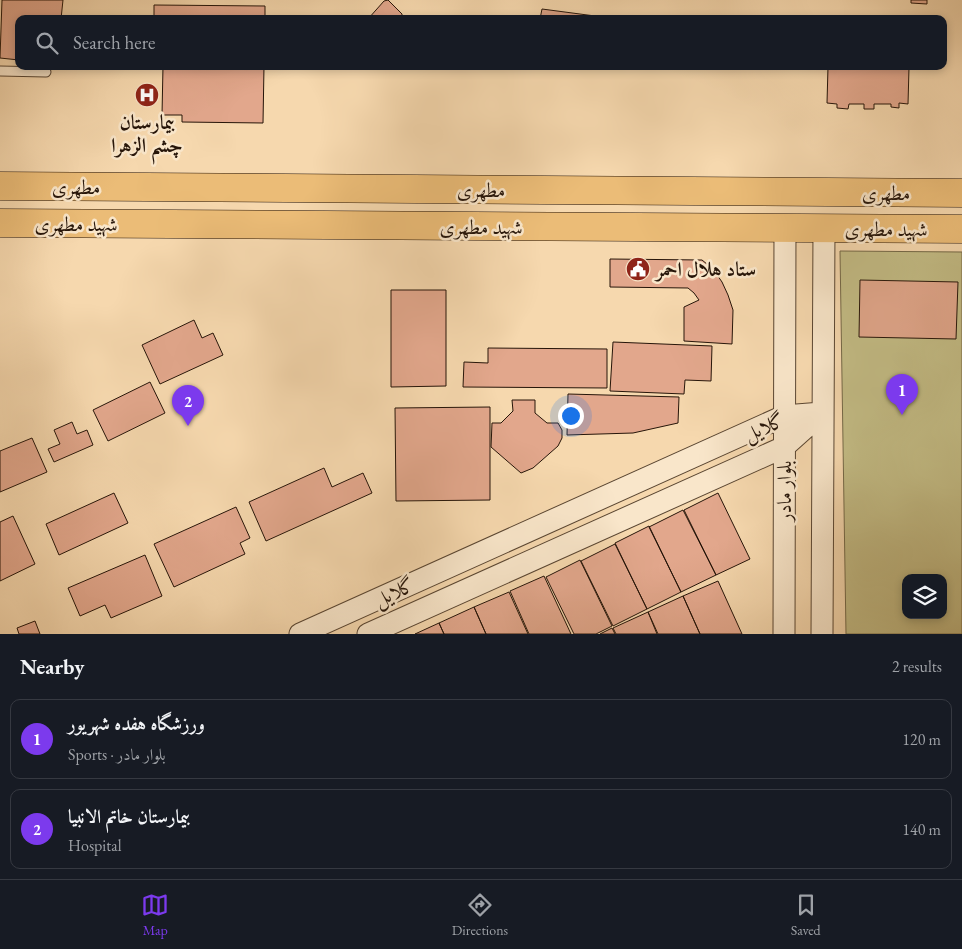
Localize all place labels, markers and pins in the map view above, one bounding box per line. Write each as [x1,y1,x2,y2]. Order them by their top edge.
hospital icon: بیمارستان چشم الزهرا [134,82,160,108]
place label: بیمارستان چشم الزهرا [111,109,183,165]
public building icon: ستاد هلال احمر [625,256,651,282]
place label: ستاد هلال احمر [654,256,756,282]
pin: 1 [886,374,918,415]
pin: 2 [172,385,204,426]

